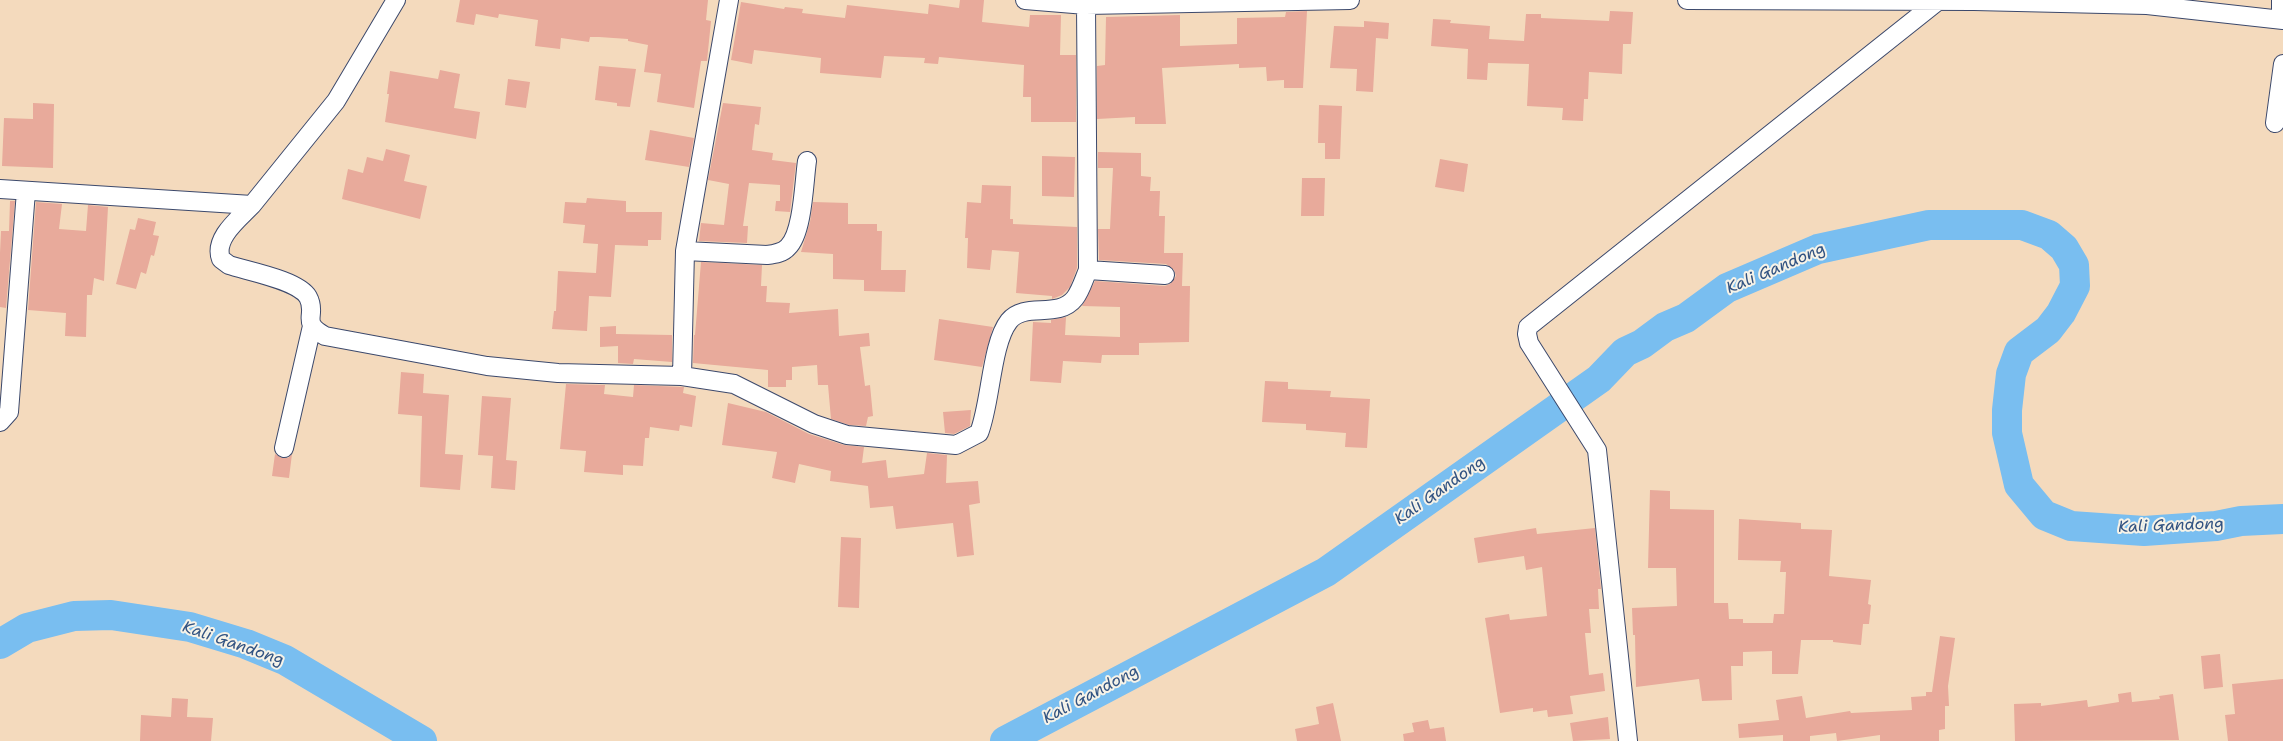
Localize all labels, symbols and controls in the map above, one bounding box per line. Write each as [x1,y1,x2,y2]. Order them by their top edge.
water label: Kali Gandong [1724,239,1828,299]
water label: Kali Gandong [1391,453,1489,529]
water label: Kali Gandong [2118,515,2224,537]
water label: Kali Gandong [180,618,286,670]
water label: Kali Gandong [1040,662,1142,728]

